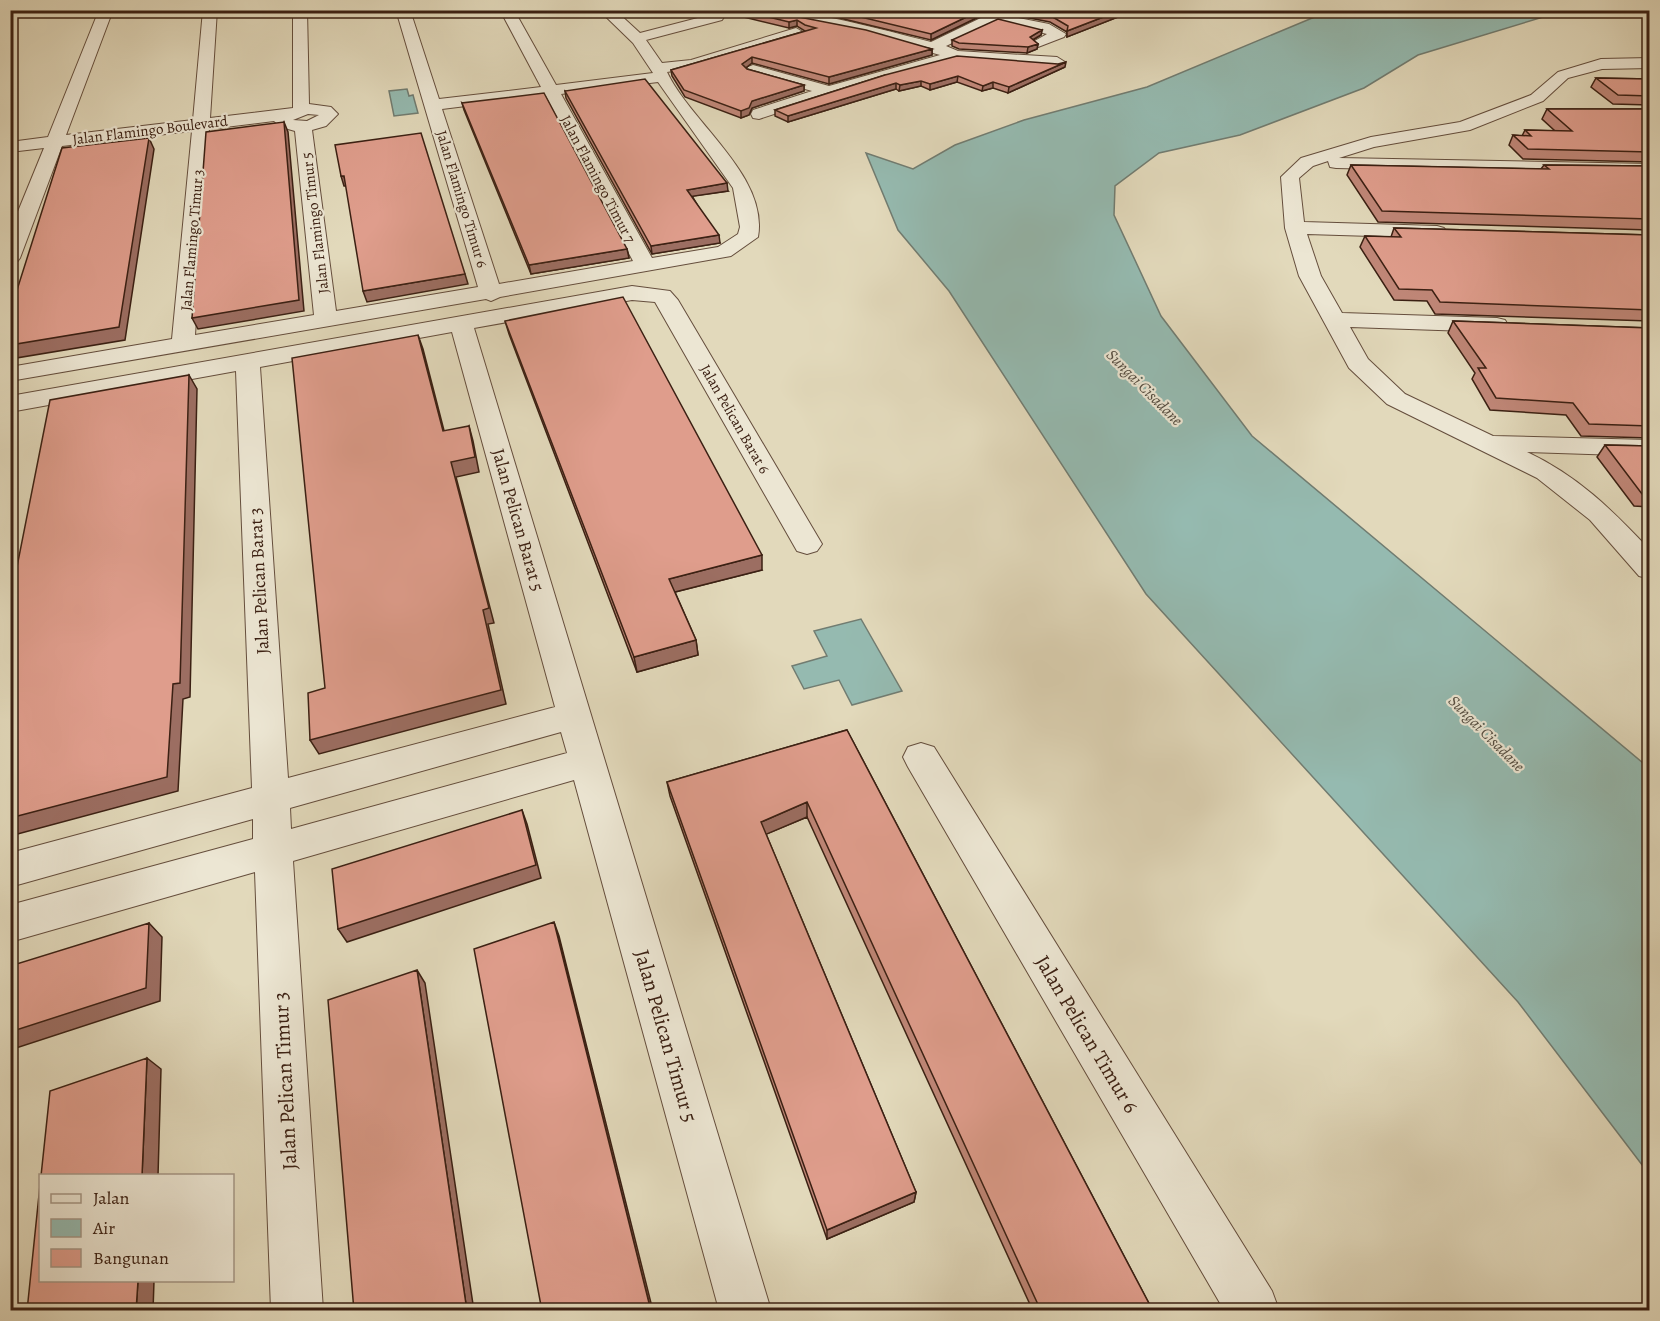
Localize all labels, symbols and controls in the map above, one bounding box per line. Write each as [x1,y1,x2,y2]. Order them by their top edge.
street label: Jalan Flamingo Boulevard [71,110,230,149]
street label: Jalan Flamingo Timur 7 [556,112,641,247]
street label: Jalan Flamingo Timur 6 [432,128,492,270]
street label: Jalan Flamingo Timur 5 [296,151,334,295]
street label: Jalan Flamingo Timur 3 [176,168,208,312]
water label: Sungai Cisadane [1101,345,1188,431]
street label: Jalan Pelican Barat 6 [696,361,775,477]
street label: Jalan Pelican Barat 5 [486,446,550,594]
street label: Jalan Pelican Barat 3 [243,507,275,655]
water label: Sungai Cisadane [1443,691,1530,777]
street label: Jalan Pelican Timur 5 [628,946,704,1126]
street label: Jalan Pelican Timur 6 [1029,950,1145,1118]
street label: Jalan Pelican Timur 3 [266,991,304,1171]
legend [39,1174,234,1282]
text: Jalan [93,1186,130,1210]
text: Air [92,1216,115,1240]
text: Bangunan [93,1246,169,1270]

